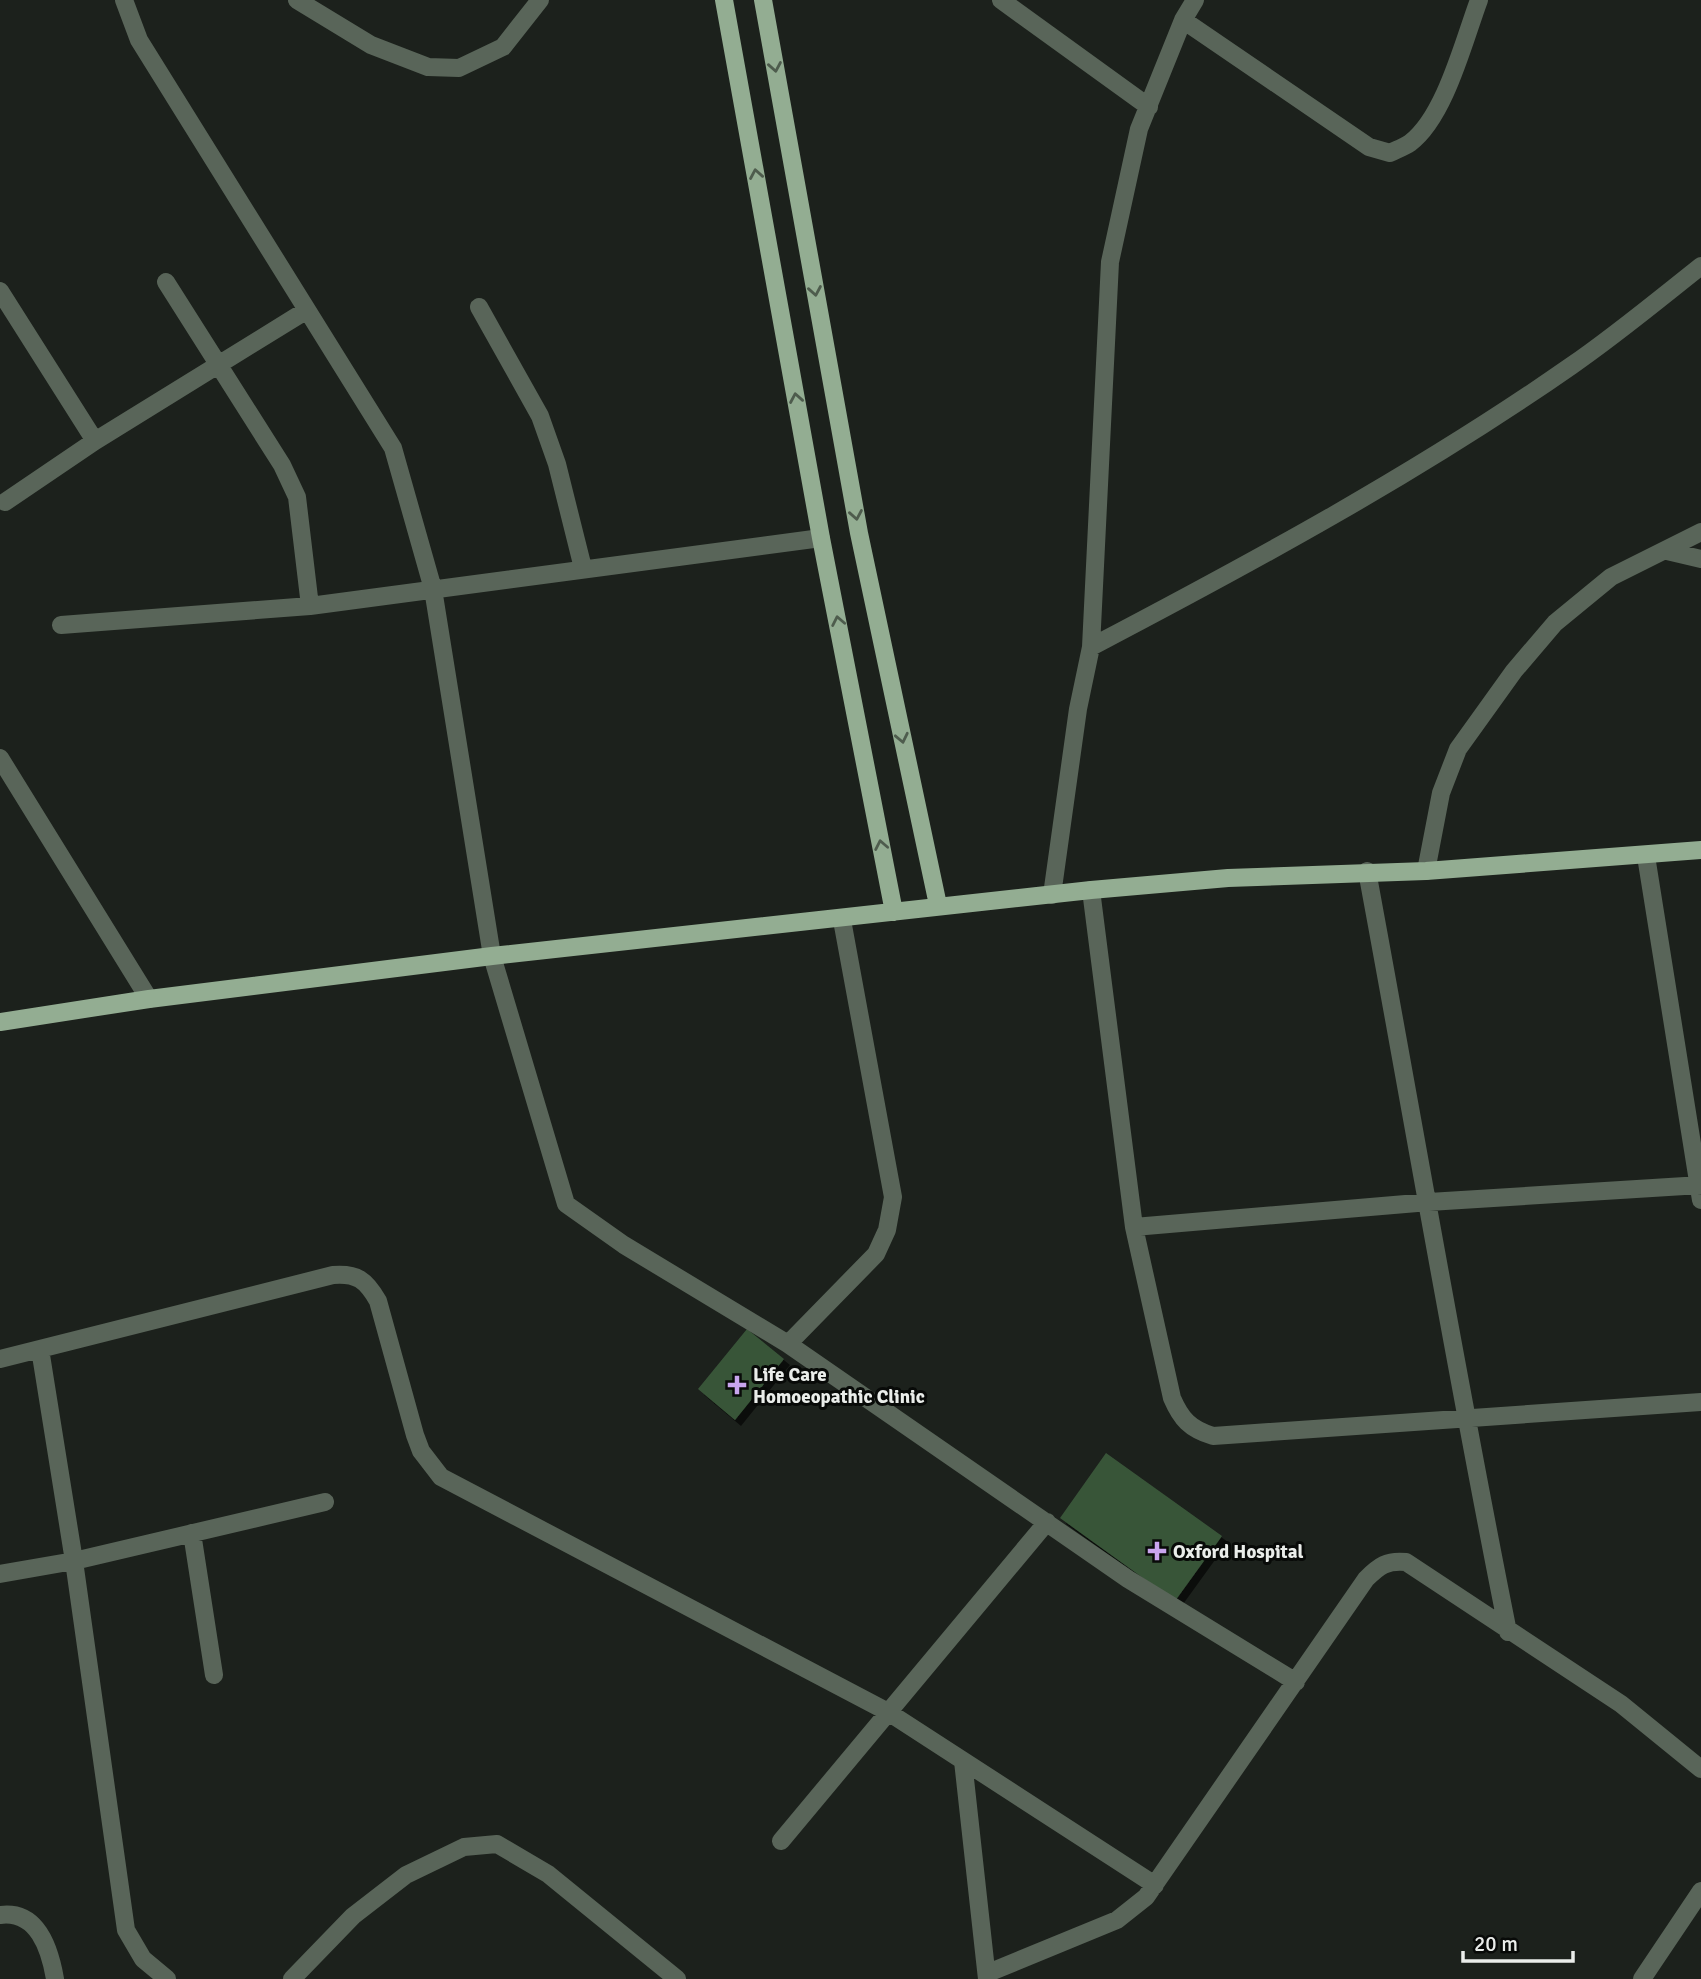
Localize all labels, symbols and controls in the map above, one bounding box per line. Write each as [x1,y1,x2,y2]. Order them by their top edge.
one-way arrow [767,61,782,73]
one-way arrow [749,168,764,180]
one-way arrow [807,285,822,297]
one-way arrow [789,392,804,404]
one-way arrow [847,509,862,521]
one-way arrow [831,615,846,627]
one-way arrow [894,732,909,744]
one-way arrow [874,839,889,851]
place label: Life Care Homoeopathic Clinic [753,1363,925,1409]
marker: Life Care Homoeopathic Clinic [727,1375,747,1395]
place label: Oxford Hospital [1173,1540,1303,1564]
marker: Oxford Hospital [1147,1541,1167,1561]
scale bar [1463,1920,1573,1964]
text: 20 m [1474,1931,1518,1957]

